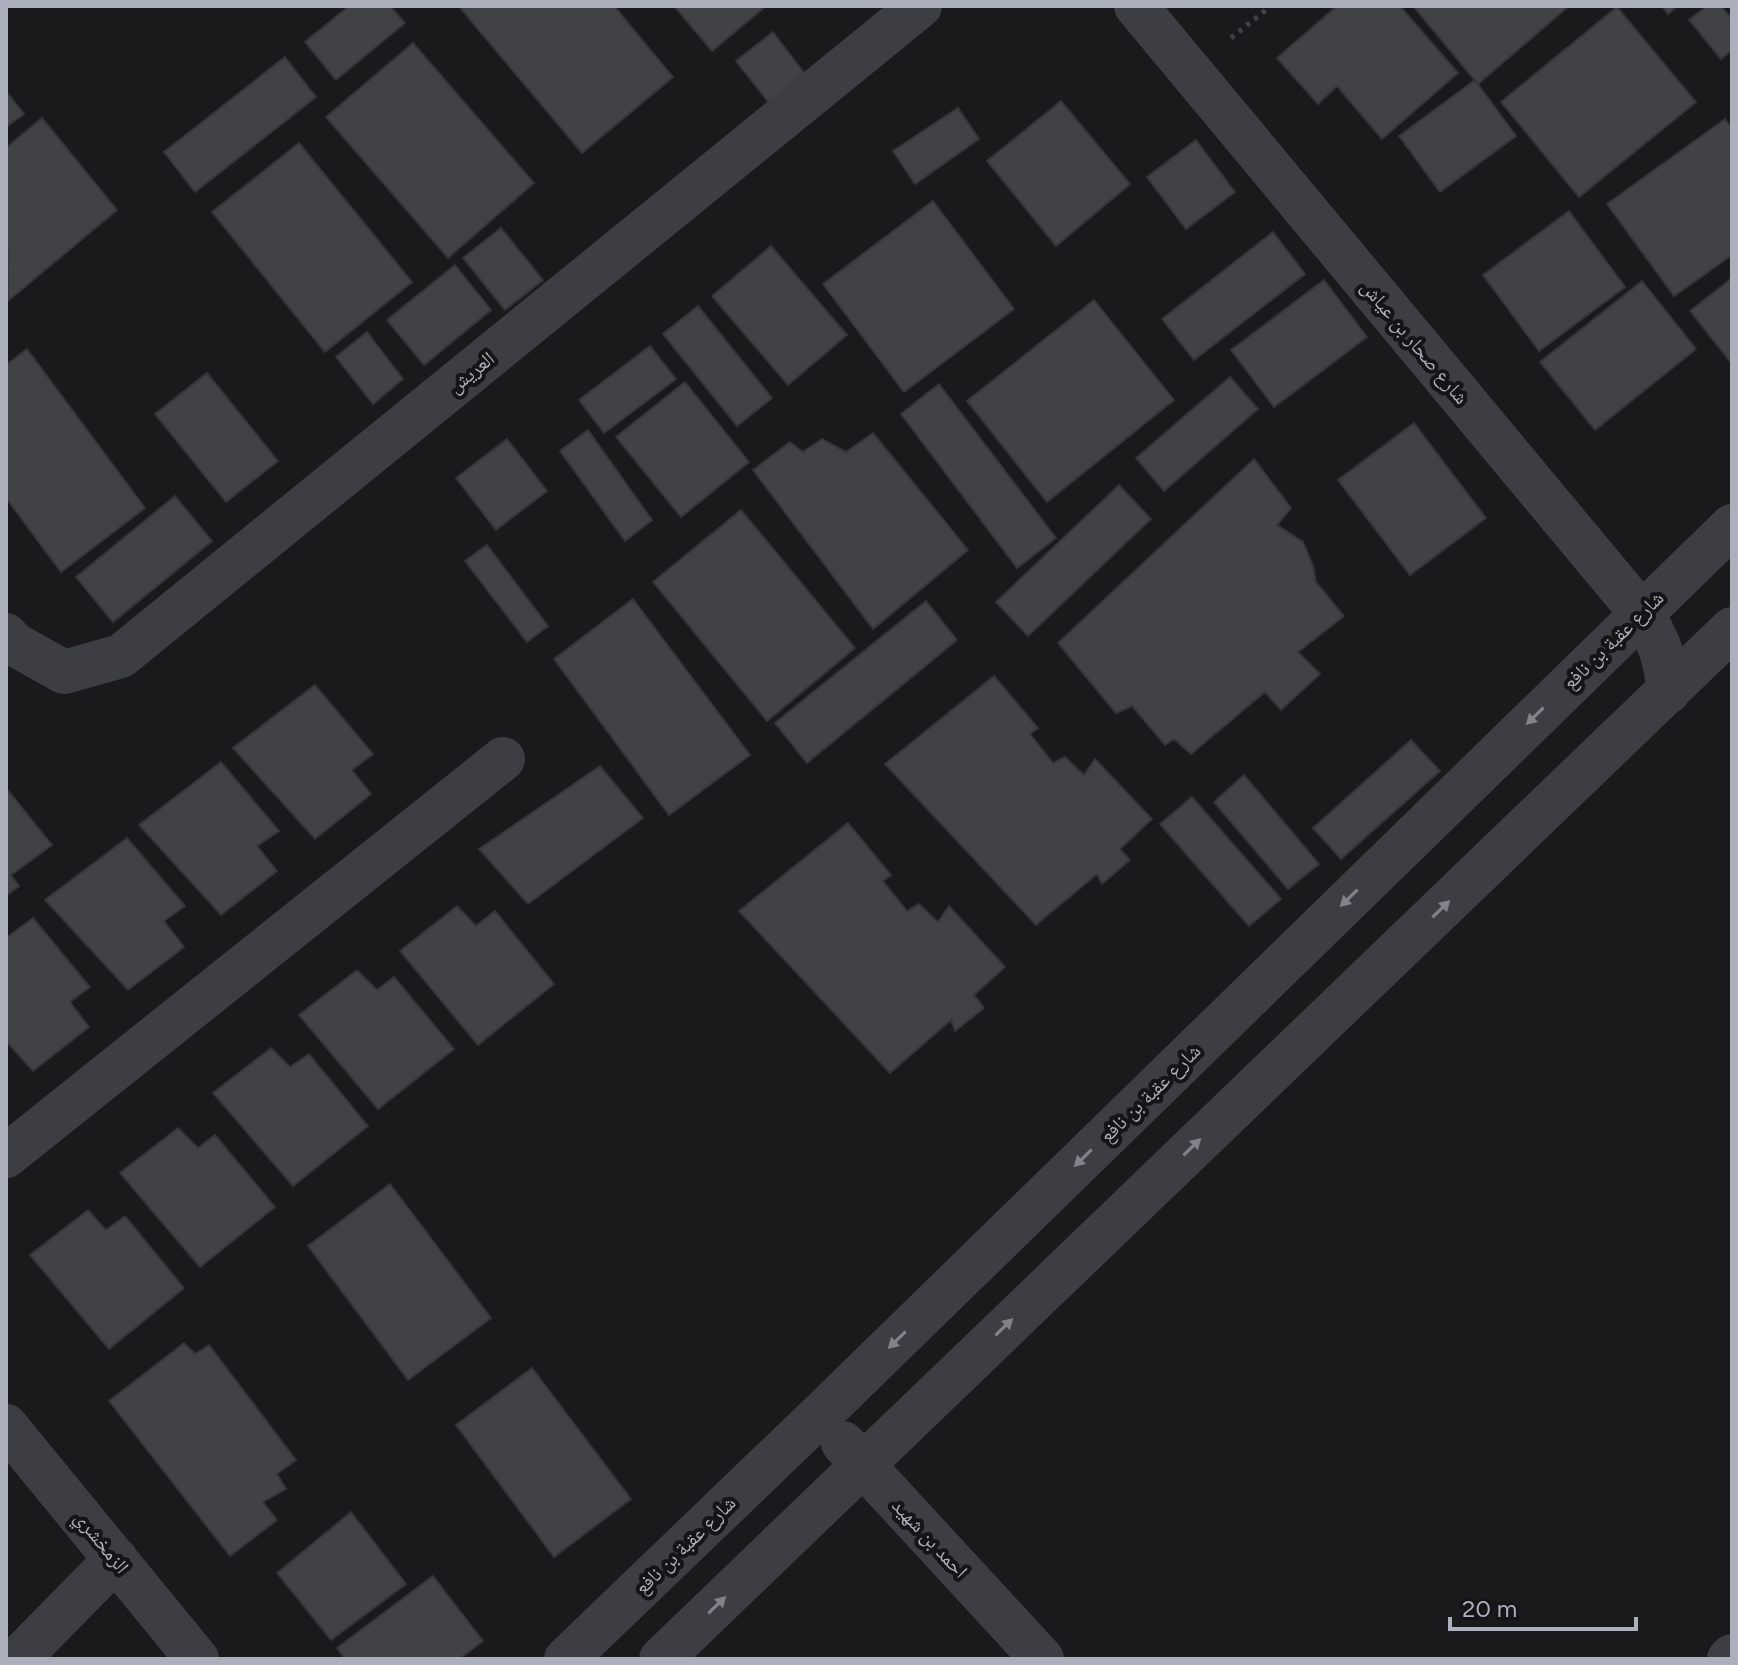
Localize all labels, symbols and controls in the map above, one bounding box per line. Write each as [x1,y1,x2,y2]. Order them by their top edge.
street label: شارع صحار بن عياش [1355,275,1474,410]
street label: العريش [443,346,499,398]
street label: شارع عقبة بن نافع [1557,586,1669,695]
one-way arrow [1526,706,1545,725]
one-way arrow [1340,888,1359,907]
one-way arrow [1431,901,1450,919]
street label: شارع عقبة بن نافع [1094,1039,1206,1148]
one-way arrow [1182,1139,1201,1157]
one-way arrow [1074,1148,1093,1167]
one-way arrow [995,1318,1014,1336]
one-way arrow [888,1330,907,1348]
street label: شارع عقبة بن نافع [629,1491,741,1600]
street label: احمد بن شهيد [887,1493,973,1583]
street label: الزمخشري [66,1506,134,1581]
scale bar [1450,1581,1636,1631]
text: 20 m [1462,1594,1517,1623]
one-way arrow [707,1596,726,1614]

